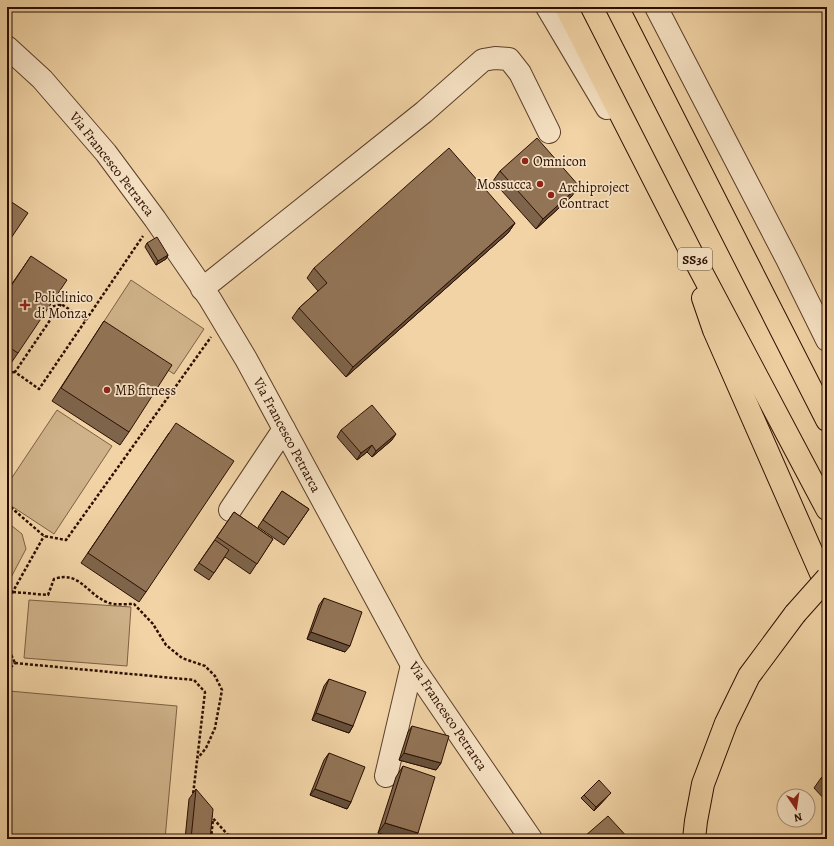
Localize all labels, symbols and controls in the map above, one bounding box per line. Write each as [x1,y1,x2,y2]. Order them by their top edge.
street label: Via Francesco Petrarca [65,107,159,221]
place label: Omnicon [533,152,587,171]
marker: Omnicon [520,156,530,166]
place label: Mossucca [477,175,532,194]
place label: Archiproject Contract [558,178,630,213]
marker: Mossucca [535,179,545,189]
marker: Archiproject Contract [546,190,556,200]
road number: SS36 [678,248,712,270]
place label: Policlinico di Monza [34,288,93,323]
marker: Policlinico di Monza [19,299,31,311]
street label: Via Francesco Petrarca [248,373,326,496]
place label: MB fitness [115,381,176,400]
marker: MB fitness [102,385,112,395]
street label: Via Francesco Petrarca [404,657,492,775]
north arrow [776,788,816,828]
text: N [793,809,804,825]

